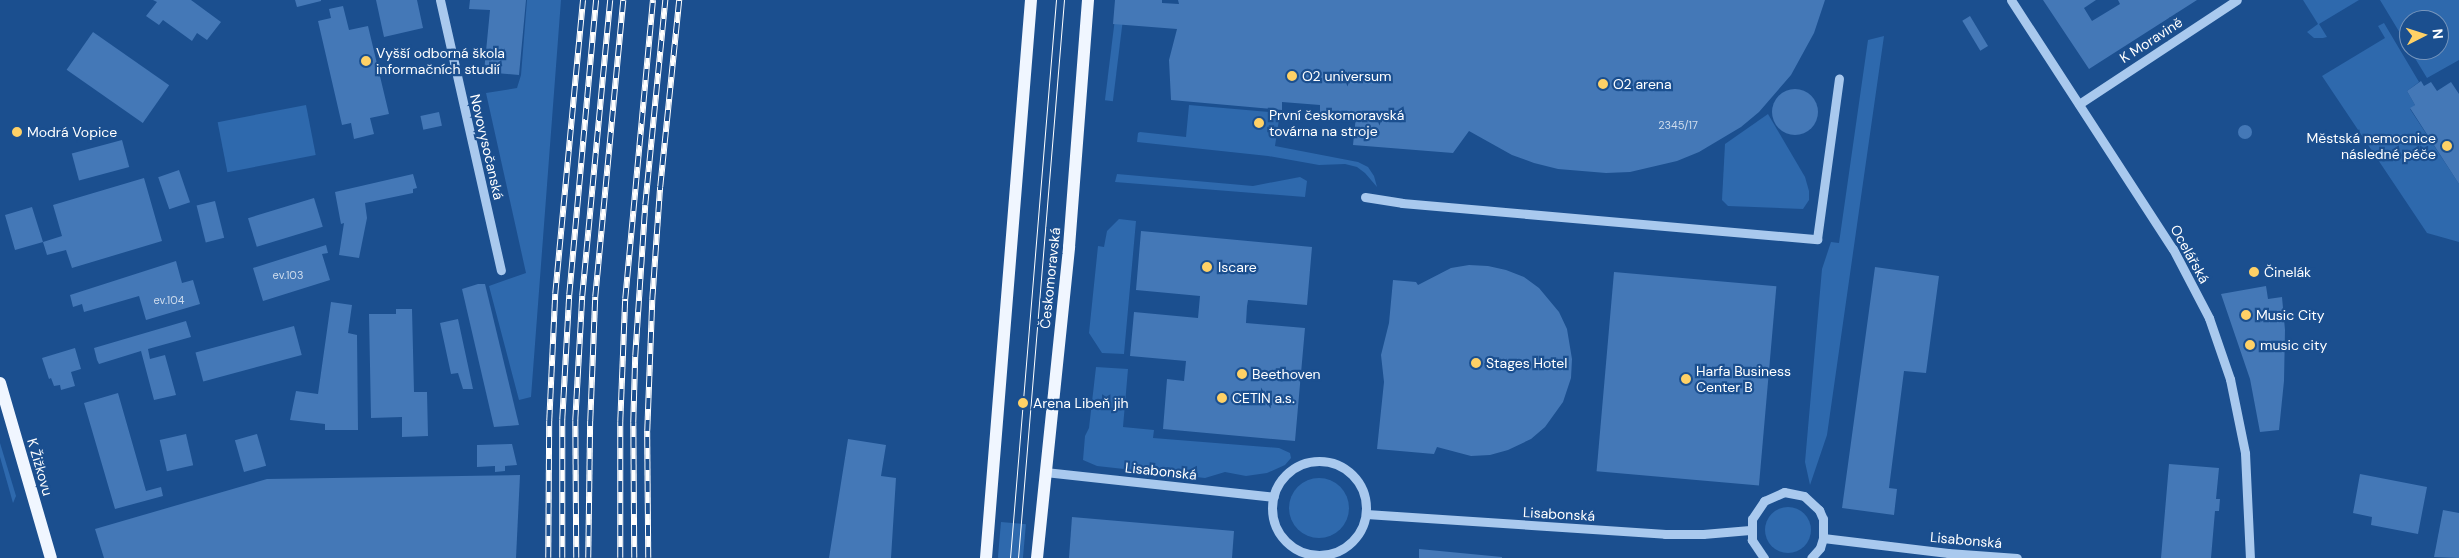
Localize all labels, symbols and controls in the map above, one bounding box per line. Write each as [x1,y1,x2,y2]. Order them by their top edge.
north arrow [2399,10,2449,60]
street label: K Moravině [2117,14,2185,66]
text: N [2429,28,2447,40]
place label: Vyšší odborná škola informačních studií [376,45,505,78]
marker: Vyšší odborná škola informačních studií [360,55,372,67]
place label: O2 universum [1302,68,1391,84]
marker: O2 universum [1286,70,1298,82]
place label: O2 arena [1613,76,1672,92]
marker: O2 arena [1597,78,1609,90]
street label: Novovysočanská [467,92,507,202]
place label: První českomoravská továrna na stroje [1269,107,1404,140]
marker: První českomoravská továrna na stroje [1253,117,1265,129]
house number: 2345/17 [1658,118,1698,132]
place label: Modrá Vopice [27,124,117,140]
marker: Modrá Vopice [11,126,23,138]
place label: Městská nemocnice následné péče [2307,130,2436,162]
marker: Městská nemocnice následné péče [2440,139,2454,153]
street label: Ocelářská [2167,222,2213,286]
street label: Českomoravská [1036,226,1064,330]
place label: Iscare [1218,259,1257,275]
marker: Iscare [1200,260,1214,274]
place label: Činelák [2264,264,2311,280]
marker: Činelák [2248,266,2260,278]
house number: ev.103 [273,268,303,282]
house number: ev.104 [154,293,184,307]
place label: Music City [2256,307,2325,323]
marker: Music City [2240,309,2252,321]
place label: music city [2260,337,2327,353]
marker: music city [2244,339,2256,351]
place label: Stages Hotel [1486,355,1567,371]
marker: Stages Hotel [1470,357,1482,369]
place label: Harfa Business Center B [1696,363,1791,396]
place label: Beethoven [1252,366,1321,382]
marker: Beethoven [1236,368,1248,380]
marker: Harfa Business Center B [1680,373,1692,385]
place label: CETIN a.s. [1232,390,1295,406]
marker: CETIN a.s. [1216,392,1228,404]
place label: Arena Libeň jih [1033,395,1129,411]
marker: Arena Libeň jih [1017,397,1029,409]
street label: K Žižkovu [24,436,56,498]
street label: Lisabonská [1124,459,1198,483]
street label: Lisabonská [1523,504,1595,524]
street label: Lisabonská [1929,528,2003,552]

